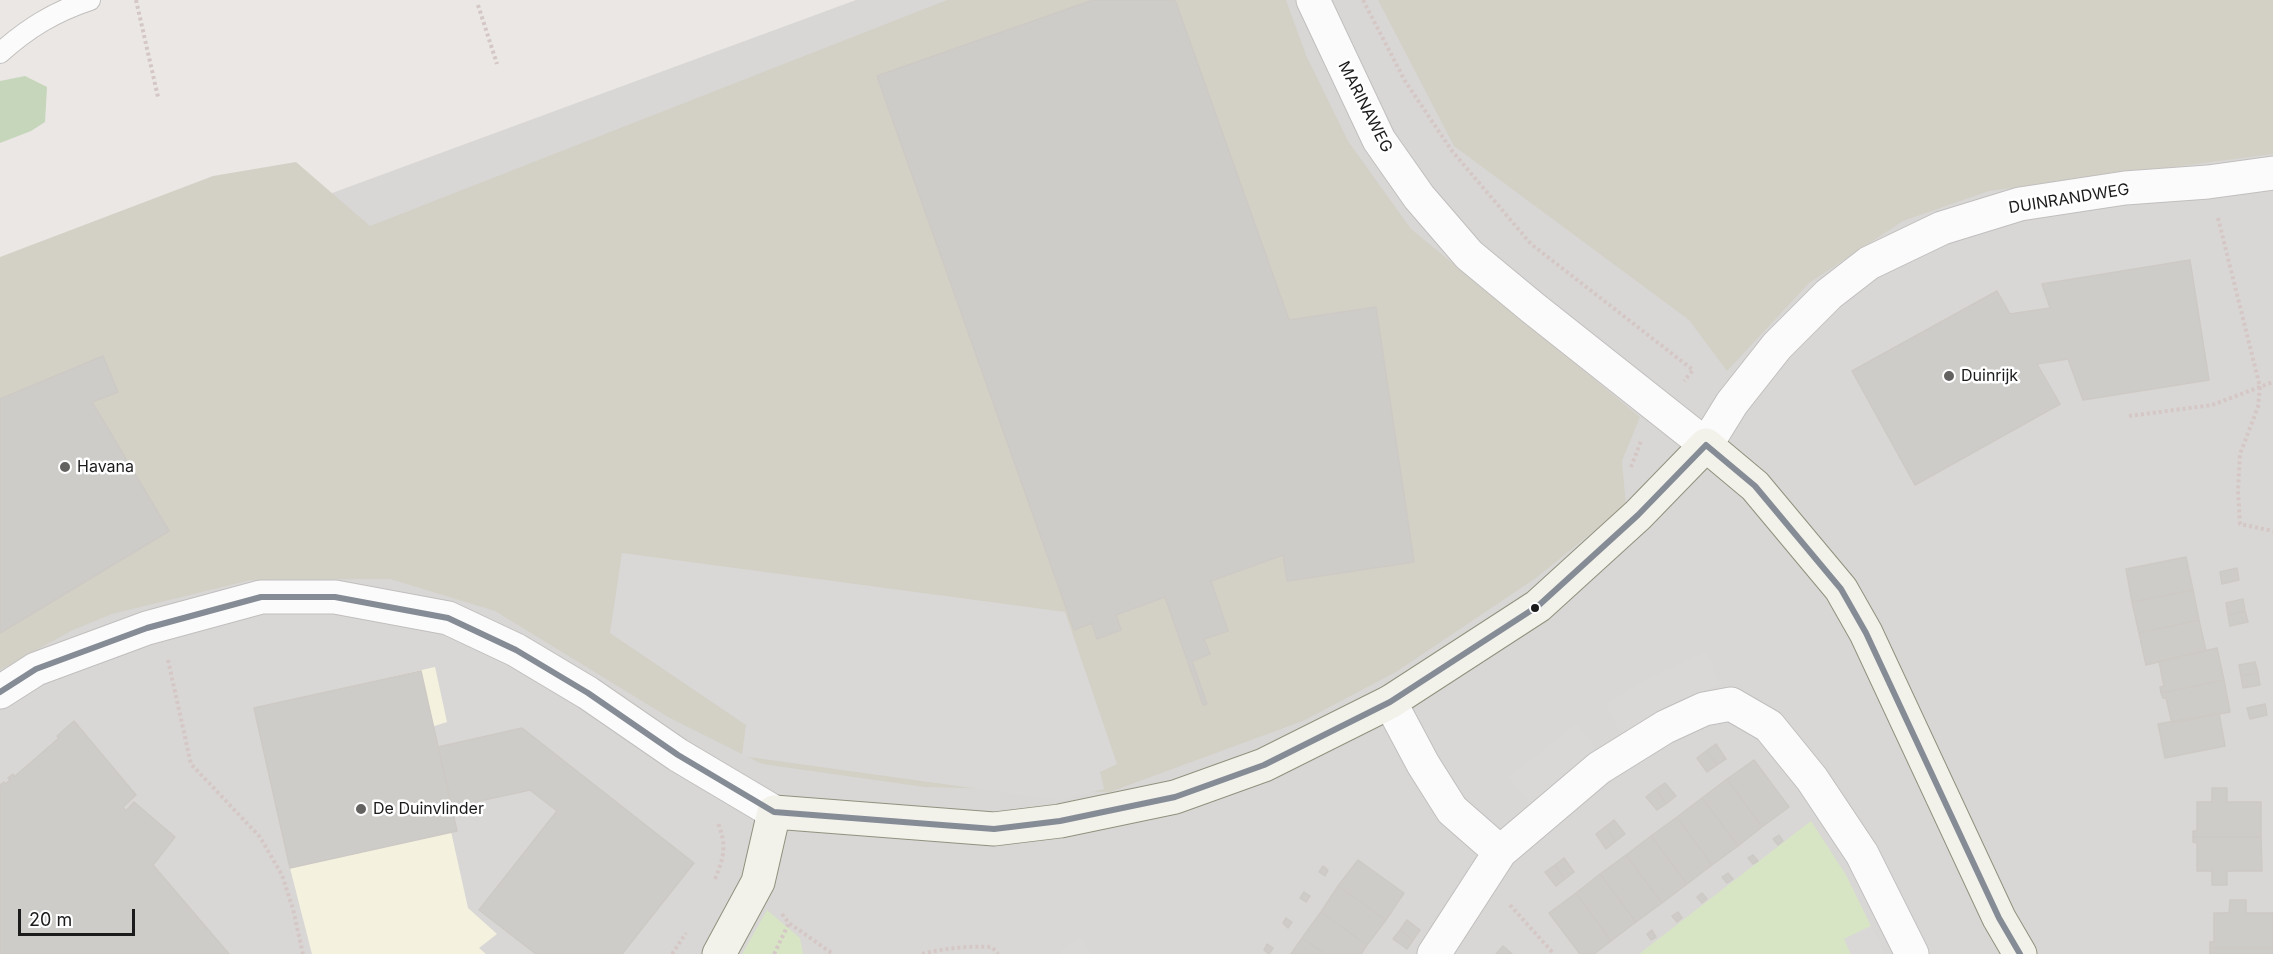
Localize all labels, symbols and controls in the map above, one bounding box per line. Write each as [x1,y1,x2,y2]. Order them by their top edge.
street label: MARINAWEG [1334,58,1396,156]
street label: DUINRANDWEG [2007,180,2131,218]
place label: Duinrijk [1961,366,2018,386]
marker: Duinrijk [1942,369,1956,383]
place label: Havana [77,457,134,477]
marker: Havana [58,460,72,474]
unlabelled marker [1529,602,1541,614]
place label: De Duinvlinder [373,799,484,819]
marker: De Duinvlinder [354,802,368,816]
scale bar [21,897,138,935]
text: 20 m [29,909,72,930]

